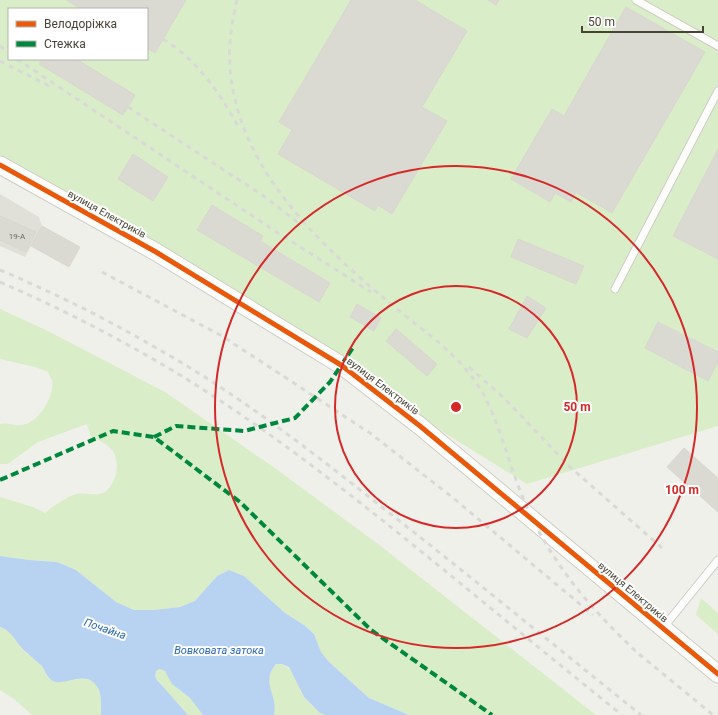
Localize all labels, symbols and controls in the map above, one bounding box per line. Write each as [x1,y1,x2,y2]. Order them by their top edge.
legend [8,8,148,60]
scale bar [582,8,703,34]
text: 50 m [588,15,615,29]
text: Велодоріжка [44,17,117,31]
text: Стежка [44,37,86,51]
street label: вулиця Електриків [66,188,148,240]
house number: 19-А [9,232,26,241]
street label: вулиця Електриків [345,355,422,417]
centre of rings [449,400,463,414]
text: 50 m [563,400,591,414]
text: 100 m [665,483,699,497]
street label: вулиця Електриків [596,560,670,625]
water label: Почайна [82,616,128,642]
water label: Вовковата затока [174,644,264,657]

